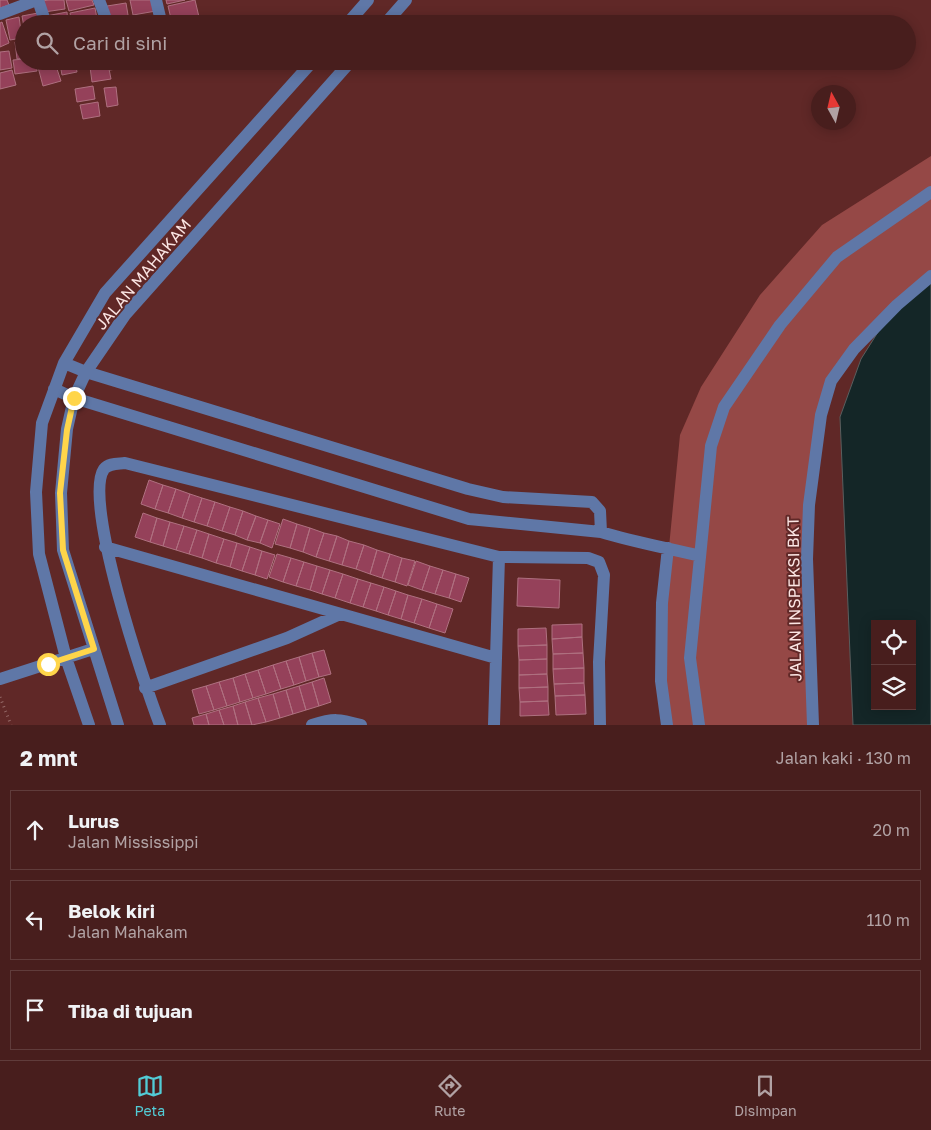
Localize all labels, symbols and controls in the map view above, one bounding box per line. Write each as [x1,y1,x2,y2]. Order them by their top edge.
search box [15,15,916,70]
icon: search [33,29,61,57]
text: Cari di sini [73,31,167,54]
north arrow [811,85,856,130]
street label: JALAN MAHAKAM [91,214,195,334]
route end [63,387,86,410]
street label: JALAN INSPEKSI BKT [783,516,805,682]
map controls [871,620,916,710]
button: locate [871,620,916,665]
route start [37,653,60,676]
button: layers [871,665,916,710]
text: 2 mnt [20,745,78,771]
text: Jalan kaki · 130 m [776,748,911,768]
text: Lurus [68,809,119,832]
icon: ahead [21,816,49,844]
text: 20 m [873,820,910,840]
text: Jalan Mississippi [68,832,198,852]
text: Belok kiri [68,899,155,922]
icon: left [21,906,49,934]
text: 110 m [866,910,910,930]
text: Jalan Mahakam [68,922,188,942]
icon: arrive [21,996,49,1024]
text: Tiba di tujuan [68,999,193,1022]
tab: Peta [134,1072,165,1119]
tab: Rute [434,1072,465,1119]
tab: Disimpan [734,1072,797,1119]

